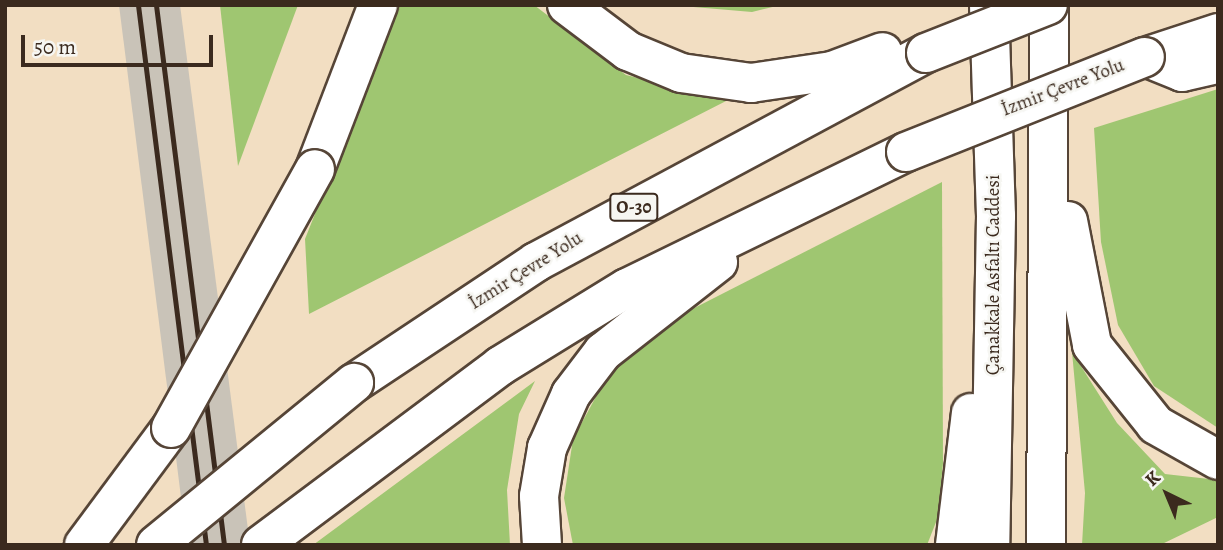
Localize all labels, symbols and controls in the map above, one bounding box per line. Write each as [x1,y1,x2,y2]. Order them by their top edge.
scale bar [24,21,217,65]
text: 50 m [34,33,76,61]
street label: İzmir Çevre Yolu [998,54,1128,122]
street label: Çanakkale Asfaltı Caddesi [983,175,1005,375]
road number: O-30 [608,192,660,222]
street label: İzmir Çevre Yolu [465,227,587,315]
north arrow [1132,459,1202,529]
text: K [1139,465,1166,492]

